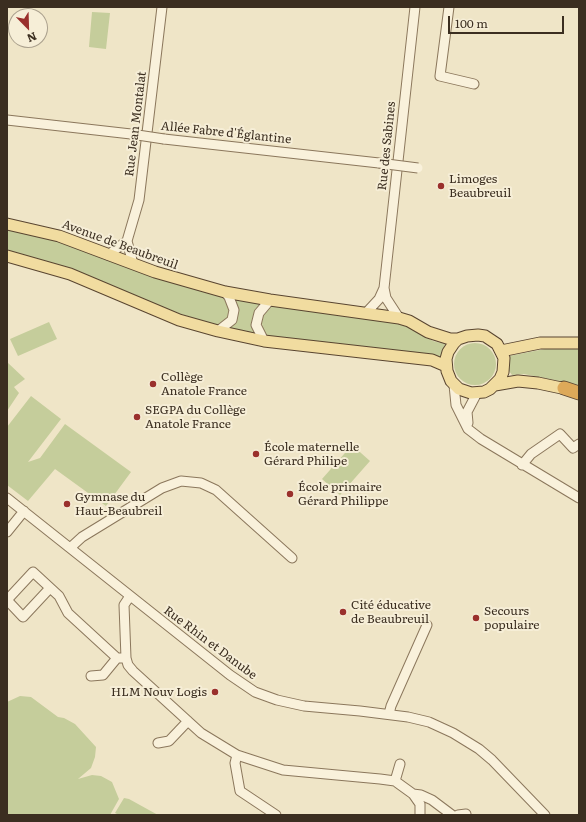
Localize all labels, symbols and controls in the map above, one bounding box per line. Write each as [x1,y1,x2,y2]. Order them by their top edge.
north arrow [8,8,48,48]
scale bar [450,8,566,34]
text: 100 m [455,14,488,32]
text: N [25,29,40,47]
street label: Rue Jean Montalat [122,71,150,177]
street label: Rue des Sabines [375,101,399,191]
street label: Allée Fabre d'Églantine [160,119,292,147]
place label: Limoges Beaubreuil [449,172,511,200]
marker: Limoges Beaubreuil [436,181,446,191]
street label: Avenue de Beaubreuil [60,217,180,273]
place label: Collège Anatole France [161,370,247,398]
marker: Collège Anatole France [148,379,158,389]
place label: SEGPA du Collège Anatole France [145,403,246,431]
marker: SEGPA du Collège Anatole France [132,412,142,422]
place label: École maternelle Gérard Philipe [264,440,359,468]
marker: École maternelle Gérard Philipe [251,449,261,459]
place label: École primaire Gérard Philippe [298,480,389,508]
marker: École primaire Gérard Philippe [285,489,295,499]
place label: Gymnase du Haut-Beaubreil [75,490,162,518]
marker: Gymnase du Haut-Beaubreil [62,499,72,509]
place label: Cité éducative de Beaubreuil [351,598,431,626]
street label: Rue Rhin et Danube [161,603,259,683]
place label: Secours populaire [484,604,540,632]
marker: Cité éducative de Beaubreuil [338,607,348,617]
marker: Secours populaire [471,613,481,623]
place label: HLM Nouv Logis [111,685,207,699]
marker: HLM Nouv Logis [210,687,220,697]

